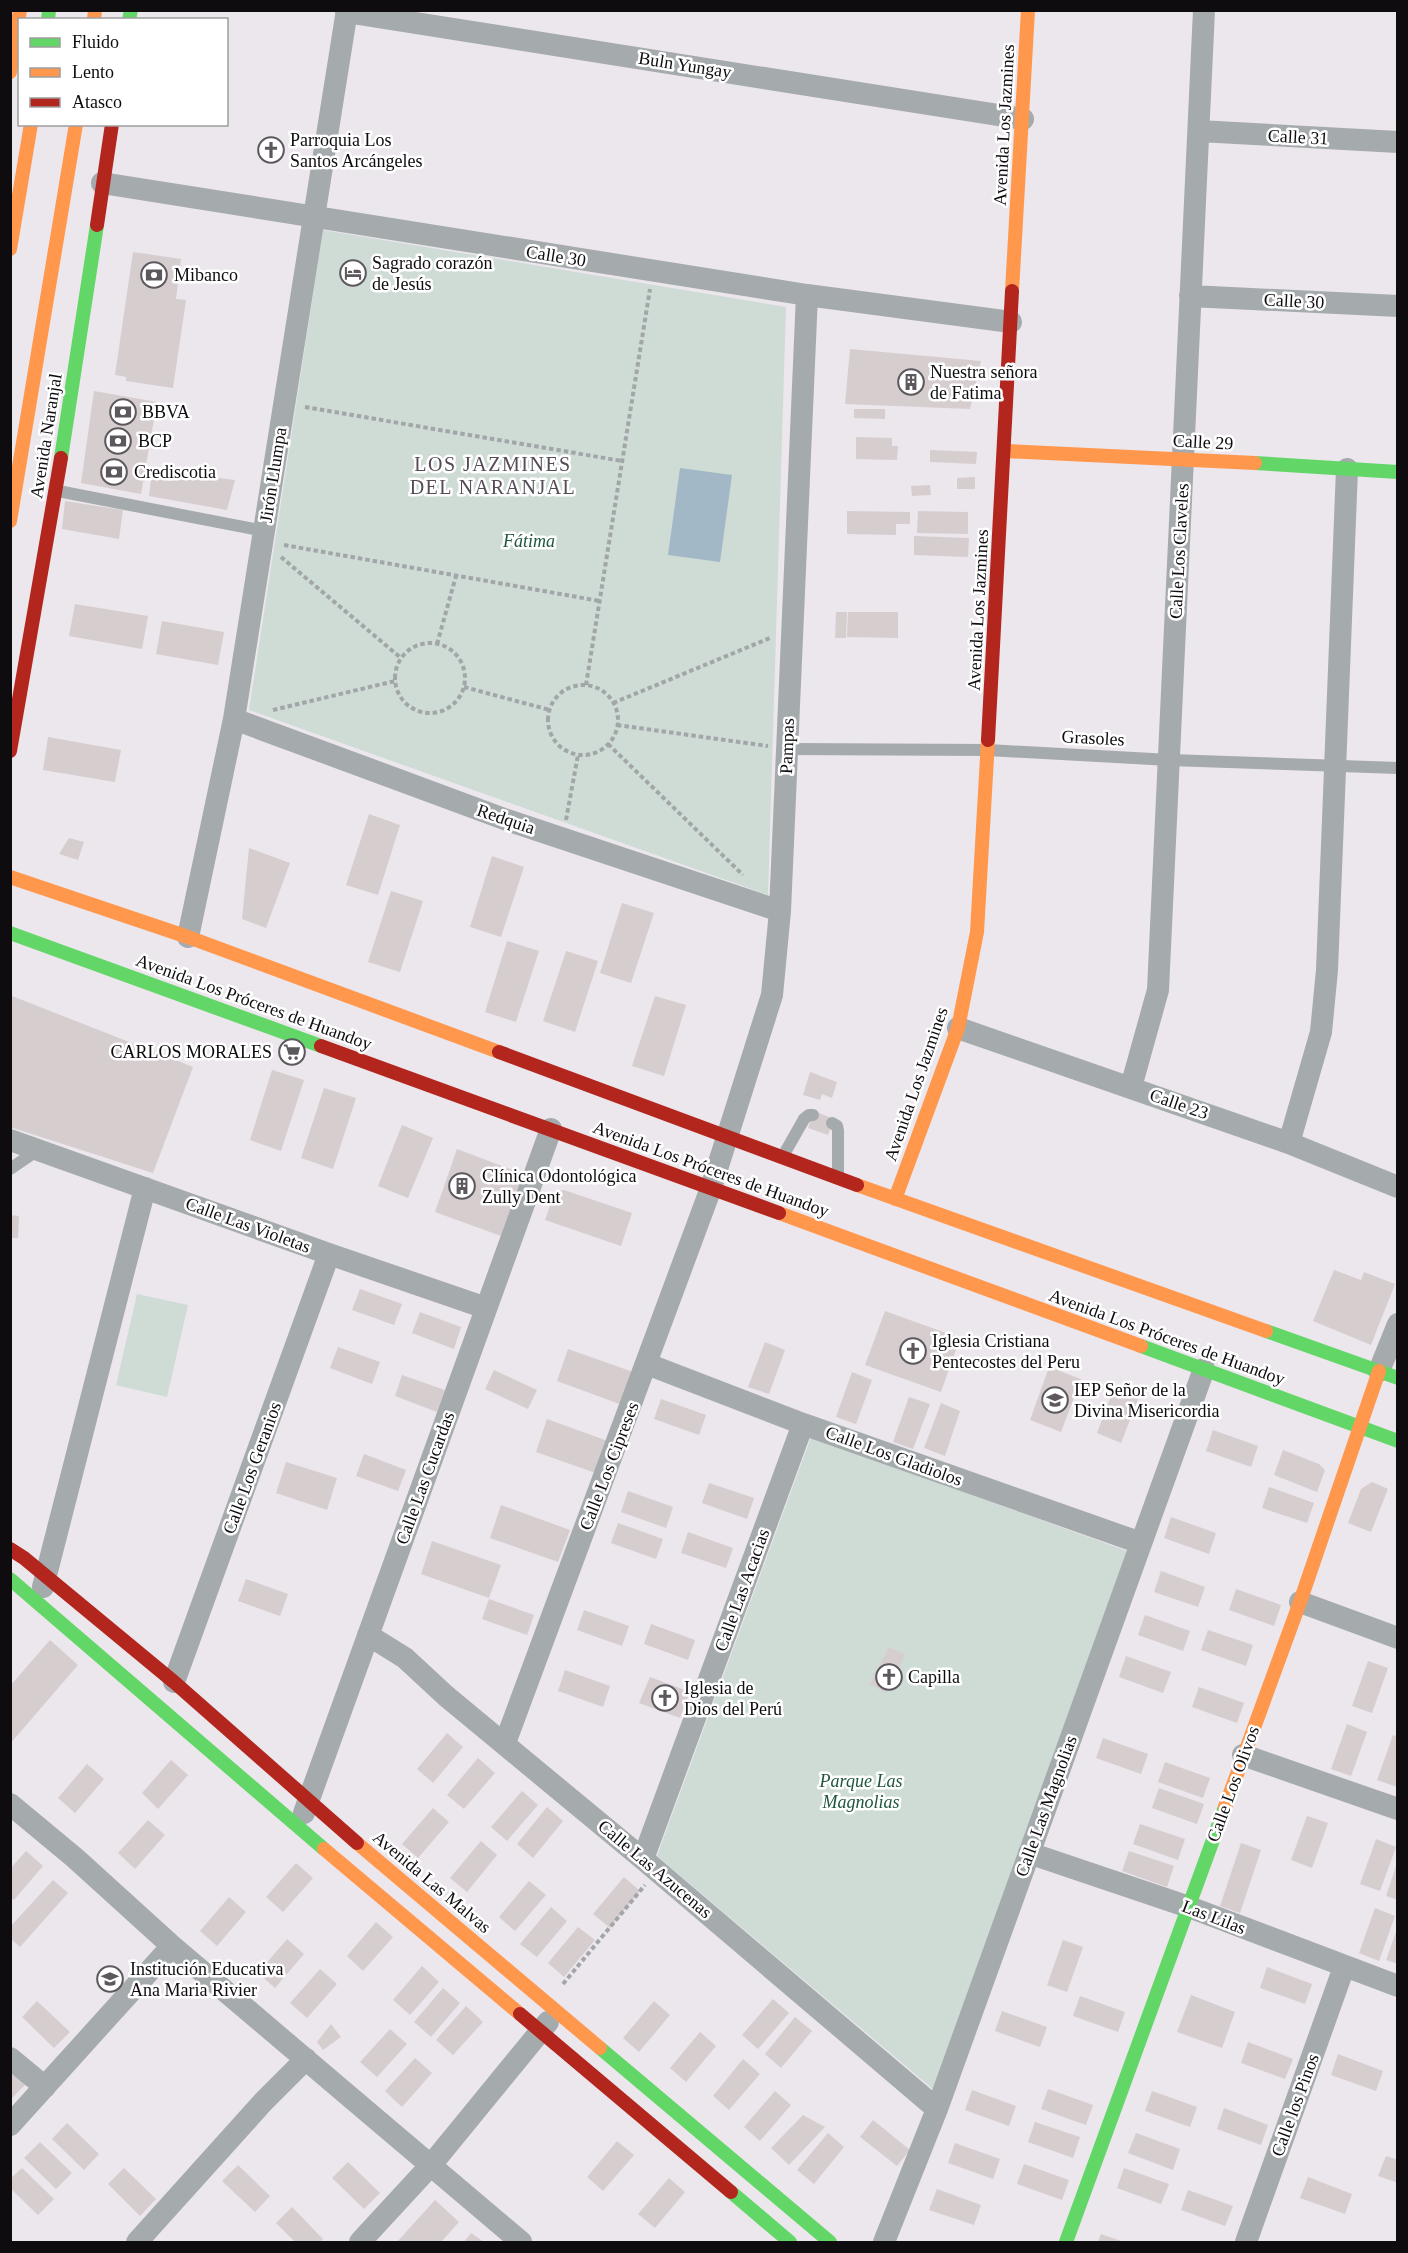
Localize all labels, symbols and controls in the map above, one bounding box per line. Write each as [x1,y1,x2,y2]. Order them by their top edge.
legend [18,18,228,126]
text: Fluido [72,32,119,52]
street label: Avenida Los Jazmines [990,44,1018,206]
street label: Buln Yungay [637,48,733,82]
text: Lento [72,62,114,82]
text: Atasco [72,92,122,112]
street label: Calle 31 [1267,125,1329,149]
place label: Parroquia Los Santos Arcángeles [290,130,422,171]
church icon: Parroquia Los Santos Arcángeles [256,135,286,165]
street label: Calle 30 [525,241,587,271]
place label: Sagrado corazón de Jesús [372,253,492,294]
hotel icon: Sagrado corazón de Jesús [338,258,368,288]
bank icon: Mibanco [139,260,169,290]
place label: Mibanco [174,265,238,285]
street label: Calle 30 [1263,289,1325,313]
place label: Nuestra señora de Fatima [930,362,1037,403]
building icon: Nuestra señora de Fatima [896,367,926,397]
street label: Avenida Naranjal [26,372,66,500]
bank icon: BBVA [108,397,138,427]
place label: BBVA [142,402,190,422]
bank icon: BCP [103,426,133,456]
street label: Jirón Llumpa [256,426,290,524]
street label: Calle 29 [1172,430,1234,454]
place label: BCP [138,431,172,451]
district label: LOS JAZMINES DEL NARANJAL [410,453,576,498]
bank icon: Crediscotia [99,457,129,487]
place label: Crediscotia [134,462,216,482]
street label: Calle Los Claveles [1165,483,1193,619]
street label: Avenida Los Jazmines [964,529,992,691]
park label: Fátima [502,531,555,551]
street label: Pampas [776,718,798,774]
street label: Grasoles [1061,726,1125,750]
street label: Redquia [474,800,538,838]
street label: Avenida Los Próceres de Huandoy [133,950,375,1054]
street label: Avenida Los Jazmines [880,1004,952,1164]
supermarket icon: CARLOS MORALES [277,1037,307,1067]
place label: CARLOS MORALES [110,1042,272,1062]
street label: Calle 23 [1147,1085,1211,1123]
street label: Avenida Los Próceres de Huandoy [590,1117,832,1221]
place label: Clínica Odontológica Zully Dent [482,1166,636,1207]
building icon: Clínica Odontológica Zully Dent [447,1171,477,1201]
street label: Calle Las Violetas [183,1193,313,1257]
street label: Avenida Los Próceres de Huandoy [1046,1285,1288,1389]
place label: Iglesia Cristiana Pentecostes del Peru [932,1331,1080,1372]
church icon: Iglesia Cristiana Pentecostes del Peru [898,1336,928,1366]
place label: IEP Señor de la Divina Misericordia [1074,1380,1219,1421]
school or university icon: IEP Señor de la Divina Misericordia [1040,1385,1070,1415]
street label: Calle Los Geranios [219,1399,285,1537]
street label: Calle Los Cipreses [575,1399,643,1533]
street label: Calle Las Cucardas [392,1409,458,1547]
street label: Calle Los Gladiolos [823,1422,965,1490]
street label: Calle Las Acacias [711,1526,773,1654]
church icon: Capilla [874,1662,904,1692]
place label: Capilla [908,1667,960,1687]
place label: Iglesia de Dios del Perú [684,1678,782,1719]
church icon: Iglesia de Dios del Perú [650,1683,680,1713]
street label: Calle Los Olivos [1203,1723,1263,1845]
street label: Calle Las Magnolias [1011,1733,1081,1879]
park label: Parque Las Magnolias [819,1771,902,1812]
street label: Calle Las Azucenas [594,1816,716,1922]
street label: Avenida Las Malvas [369,1827,495,1937]
street label: Las Lilas [1179,1896,1249,1938]
place label: Institución Educativa Ana Maria Rivier [130,1959,283,2000]
school or university icon: Institución Educativa Ana Maria Rivier [95,1964,125,1994]
street label: Calle los Pinos [1267,2051,1323,2159]

